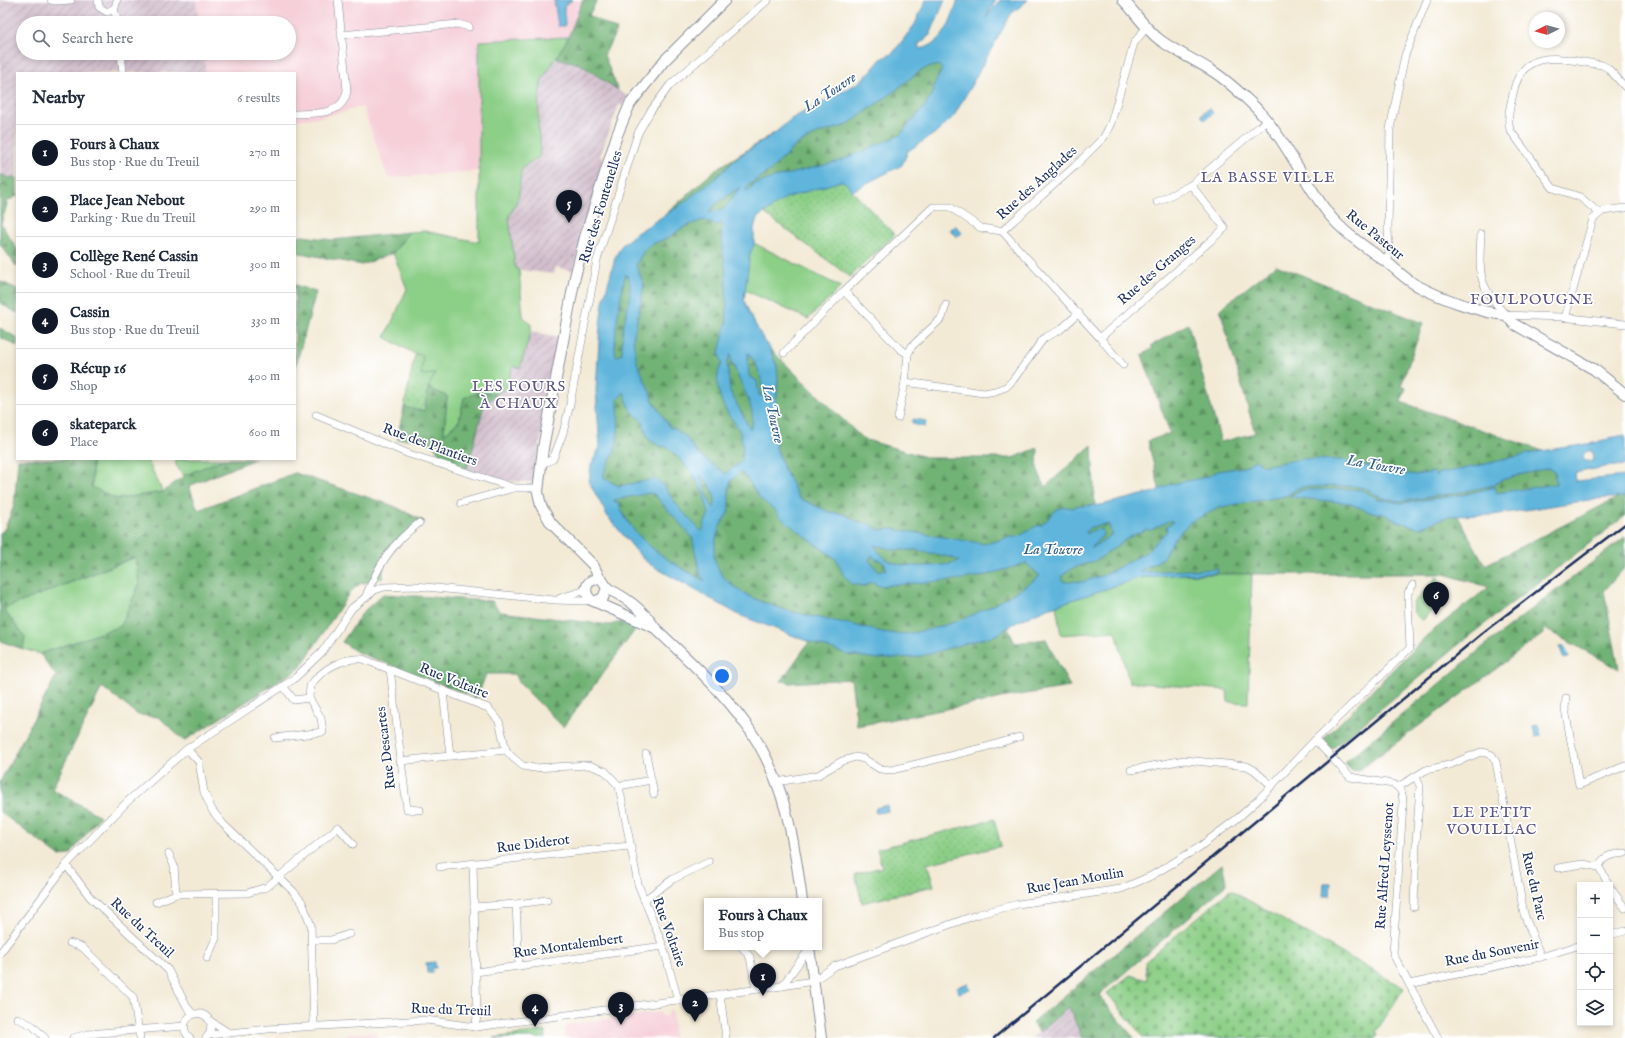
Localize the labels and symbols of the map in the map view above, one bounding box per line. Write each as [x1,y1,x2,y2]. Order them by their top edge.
north arrow [1529,12,1565,48]
water label: La Touvre [799,68,860,117]
street label: Rue des Anglades [993,142,1081,224]
street label: Rue des Fontenelles [575,148,627,266]
district label: LA BASSE VILLE [1200,168,1336,187]
pin: 5 [556,190,582,223]
street label: Rue Pasteur [1342,206,1408,264]
street label: Rue des Granges [1114,231,1200,309]
district label: FOULPOUGNE [1470,290,1594,309]
district label: LES FOURS À CHAUX [472,377,566,413]
water label: La Touvre [757,382,788,445]
street label: Rue des Plantiers [380,420,480,471]
water label: La Touvre [1344,450,1407,480]
water label: La Touvre [1022,540,1083,559]
pin: 6 [1423,582,1449,615]
street label: Rue Voltaire [417,659,492,703]
your location [712,666,732,686]
street label: Rue Descartes [372,706,400,790]
street label: Rue Alfred Leyssenot [1372,802,1398,930]
district label: LE PETIT VOUILLAC [1445,803,1538,839]
street label: Rue Diderot [495,831,571,857]
street label: Rue du Parc [1517,850,1551,922]
street label: Rue Jean Moulin [1025,863,1126,898]
street label: Rue du Treuil [106,894,178,962]
street label: Rue Voltaire [648,895,690,970]
street label: Rue Montalembert [512,929,624,963]
street label: Rue du Souvenir [1443,935,1541,971]
pin: 1 [750,963,776,996]
pin: 2 [682,989,708,1022]
pin: 3 [608,992,634,1025]
pin: 4 [522,994,548,1027]
street label: Rue du Treuil [410,1000,492,1020]

